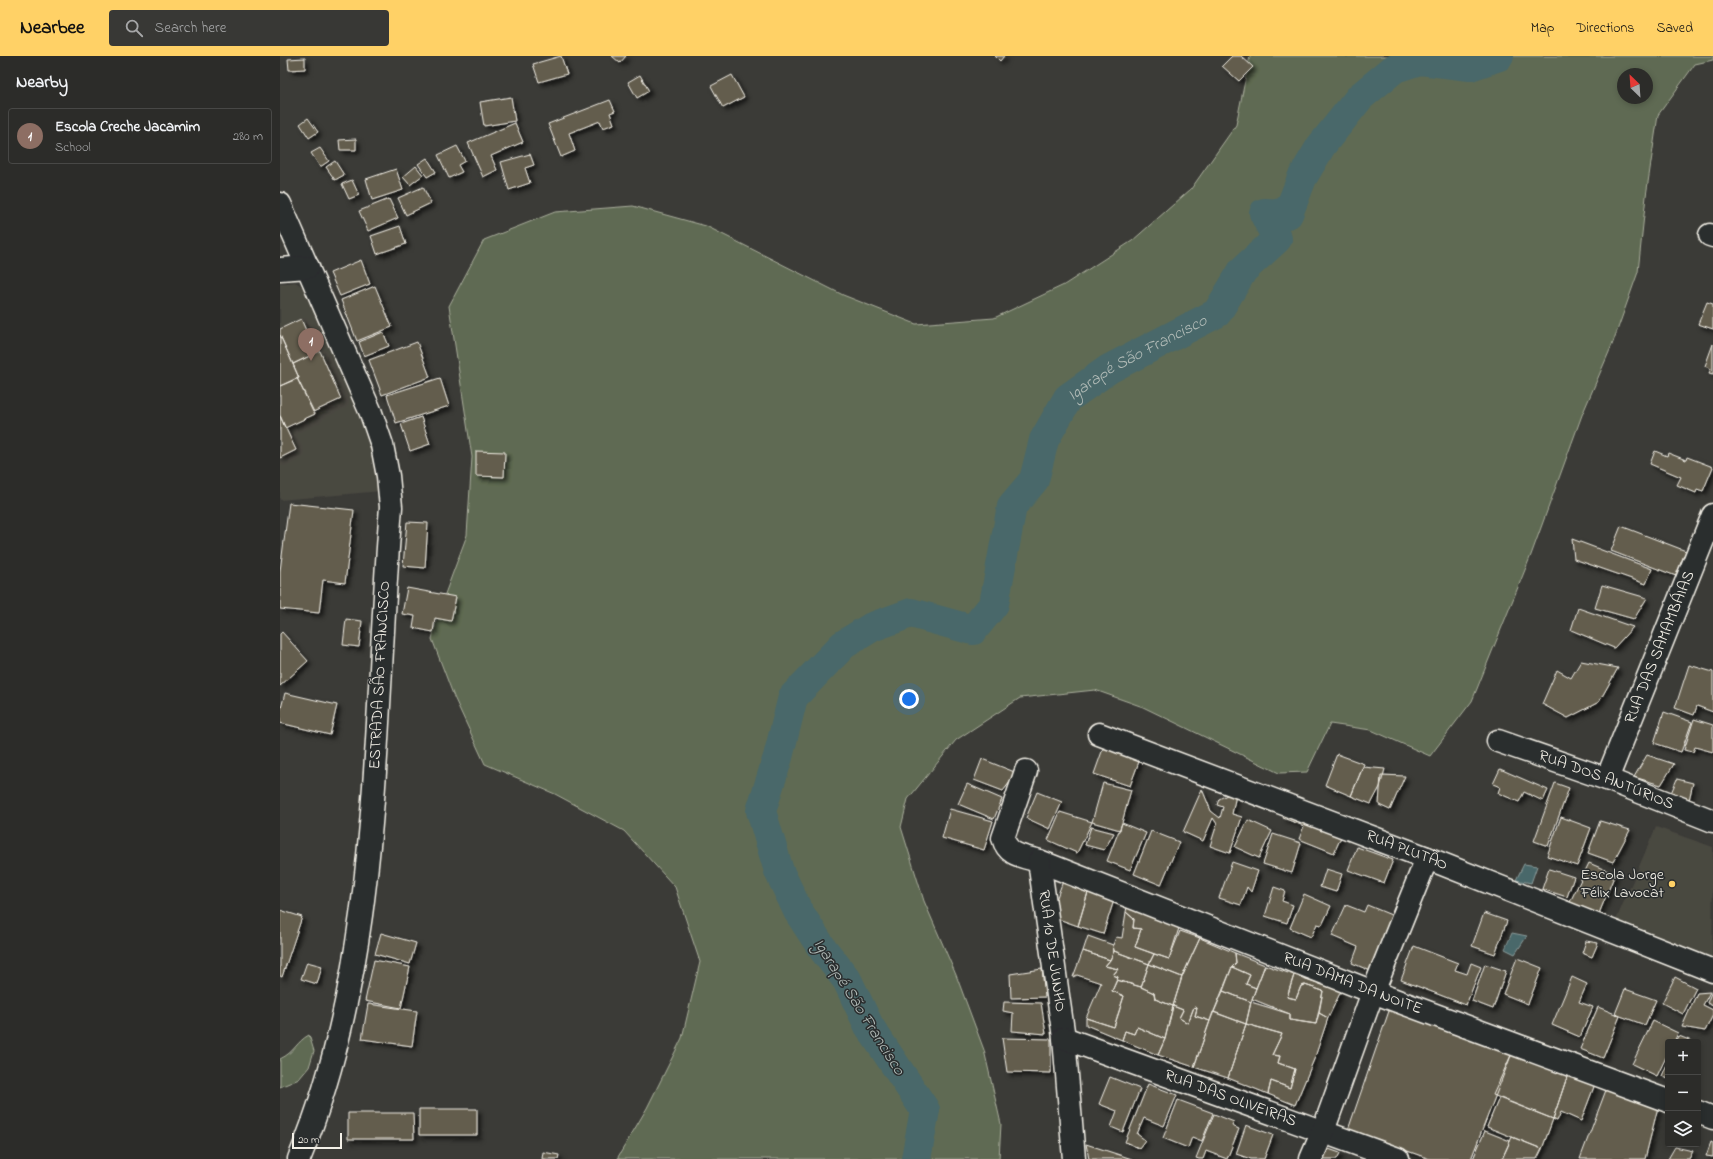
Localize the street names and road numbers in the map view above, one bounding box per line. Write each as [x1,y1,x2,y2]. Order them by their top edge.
street label: RUA DAS SAMAMBÁIAS [1618,567,1701,727]
street label: ESTRADA SÃO FRANCISCO [363,580,397,770]
street label: RUA DOS ANTÚRIOS [1535,744,1677,816]
street label: RUA PLUTÃO [1362,824,1451,877]
street label: RUA 10 DE JUNHO [1031,889,1072,1014]
street label: RUA DAMA DA NOITE [1279,946,1426,1021]
street label: RUA DAS OLIVEIRAS [1161,1063,1300,1133]

